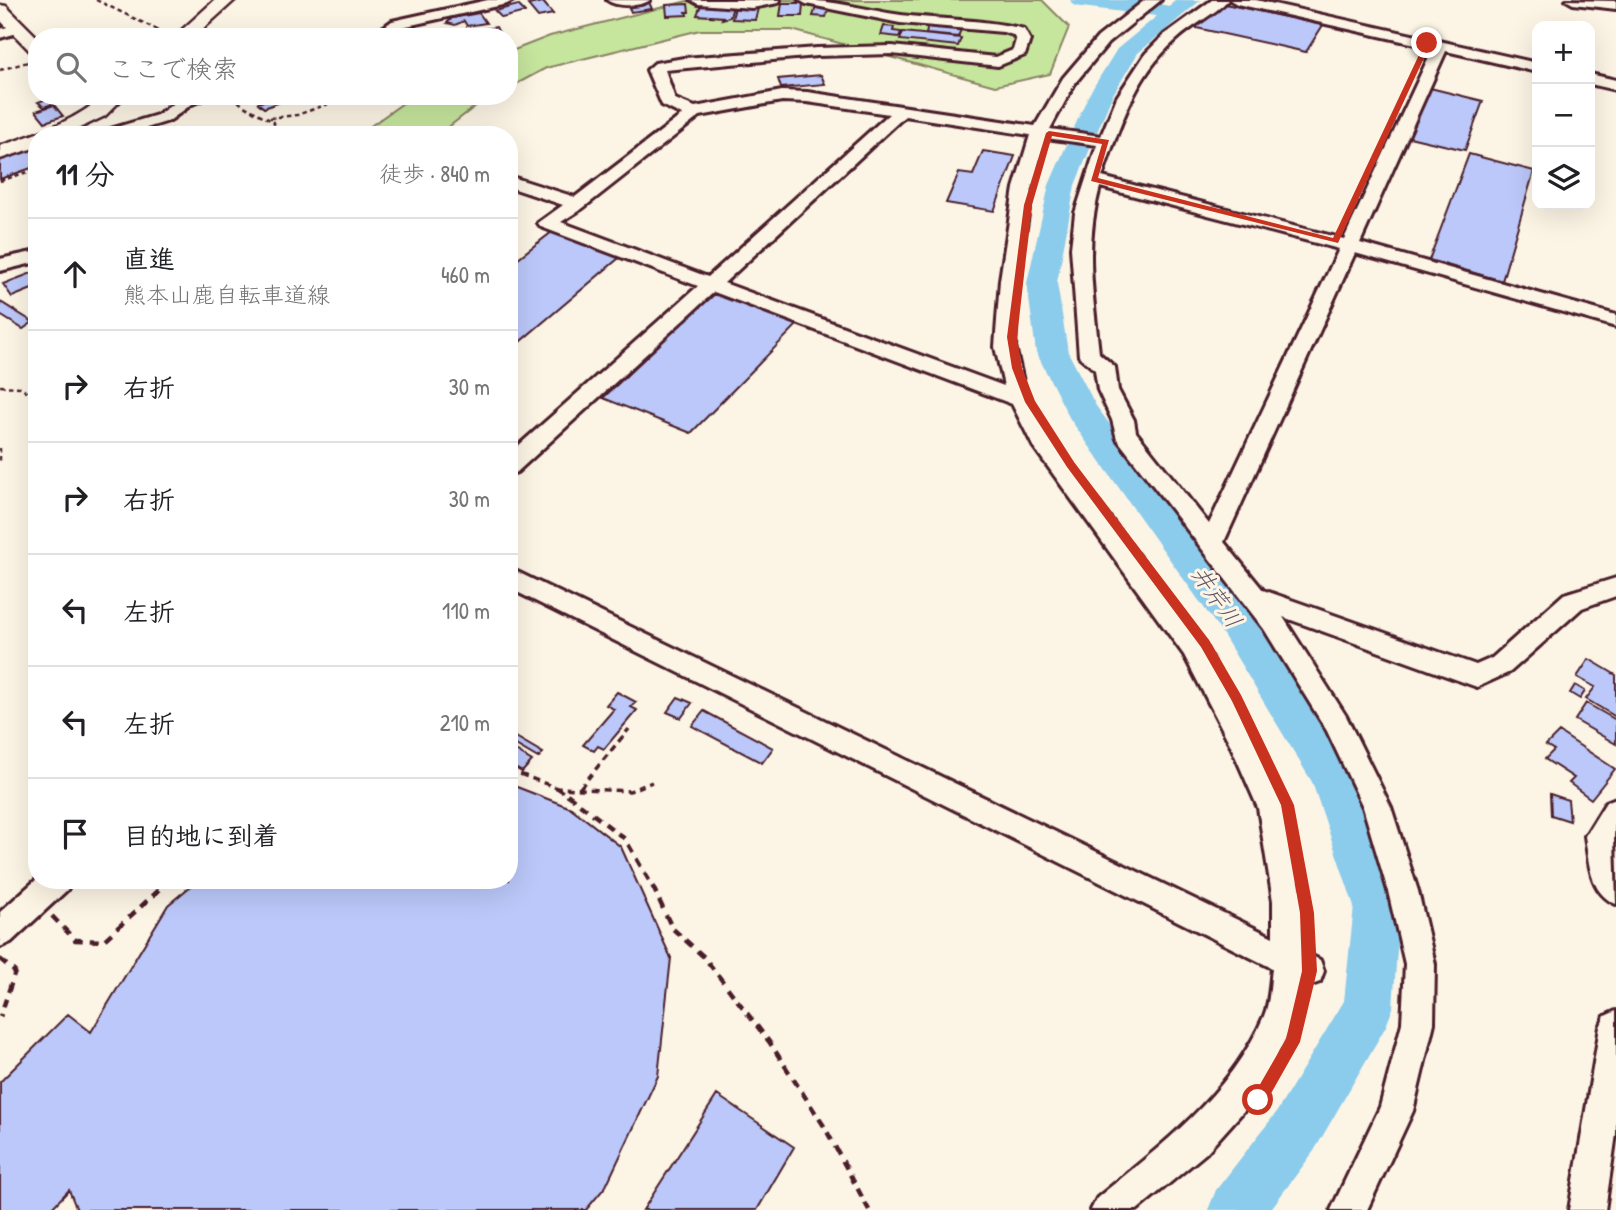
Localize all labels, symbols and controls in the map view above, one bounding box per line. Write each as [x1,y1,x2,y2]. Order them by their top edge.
map controls [1532,21,1595,210]
button: + [1532,21,1595,84]
route end [1411,27,1442,58]
search box [28,28,518,105]
icon: search [52,48,90,86]
text: ここで検索 [108,51,238,86]
button: − [1532,84,1595,147]
button: layers [1532,147,1595,210]
text: 11 分 [56,154,115,194]
text: 徒歩 · 840 m [379,158,490,189]
text: 直進 [123,241,175,276]
icon: ahead [56,255,94,293]
text: 460 m [441,259,490,290]
text: 熊本山鹿自転車道線 [123,279,330,310]
icon: right [56,367,94,405]
text: 右折 [123,370,175,405]
text: 30 m [448,371,490,402]
icon: right [56,479,94,517]
text: 右折 [123,482,175,517]
text: 30 m [448,483,490,514]
water label: 井芹川 [1185,560,1250,634]
icon: left [56,591,94,629]
text: 左折 [123,594,175,629]
text: 110 m [442,595,490,626]
icon: left [56,703,94,741]
text: 左折 [123,706,175,741]
text: 210 m [440,707,490,738]
icon: arrive [56,815,94,853]
text: 目的地に到着 [123,818,279,853]
route start [1242,1084,1273,1115]

